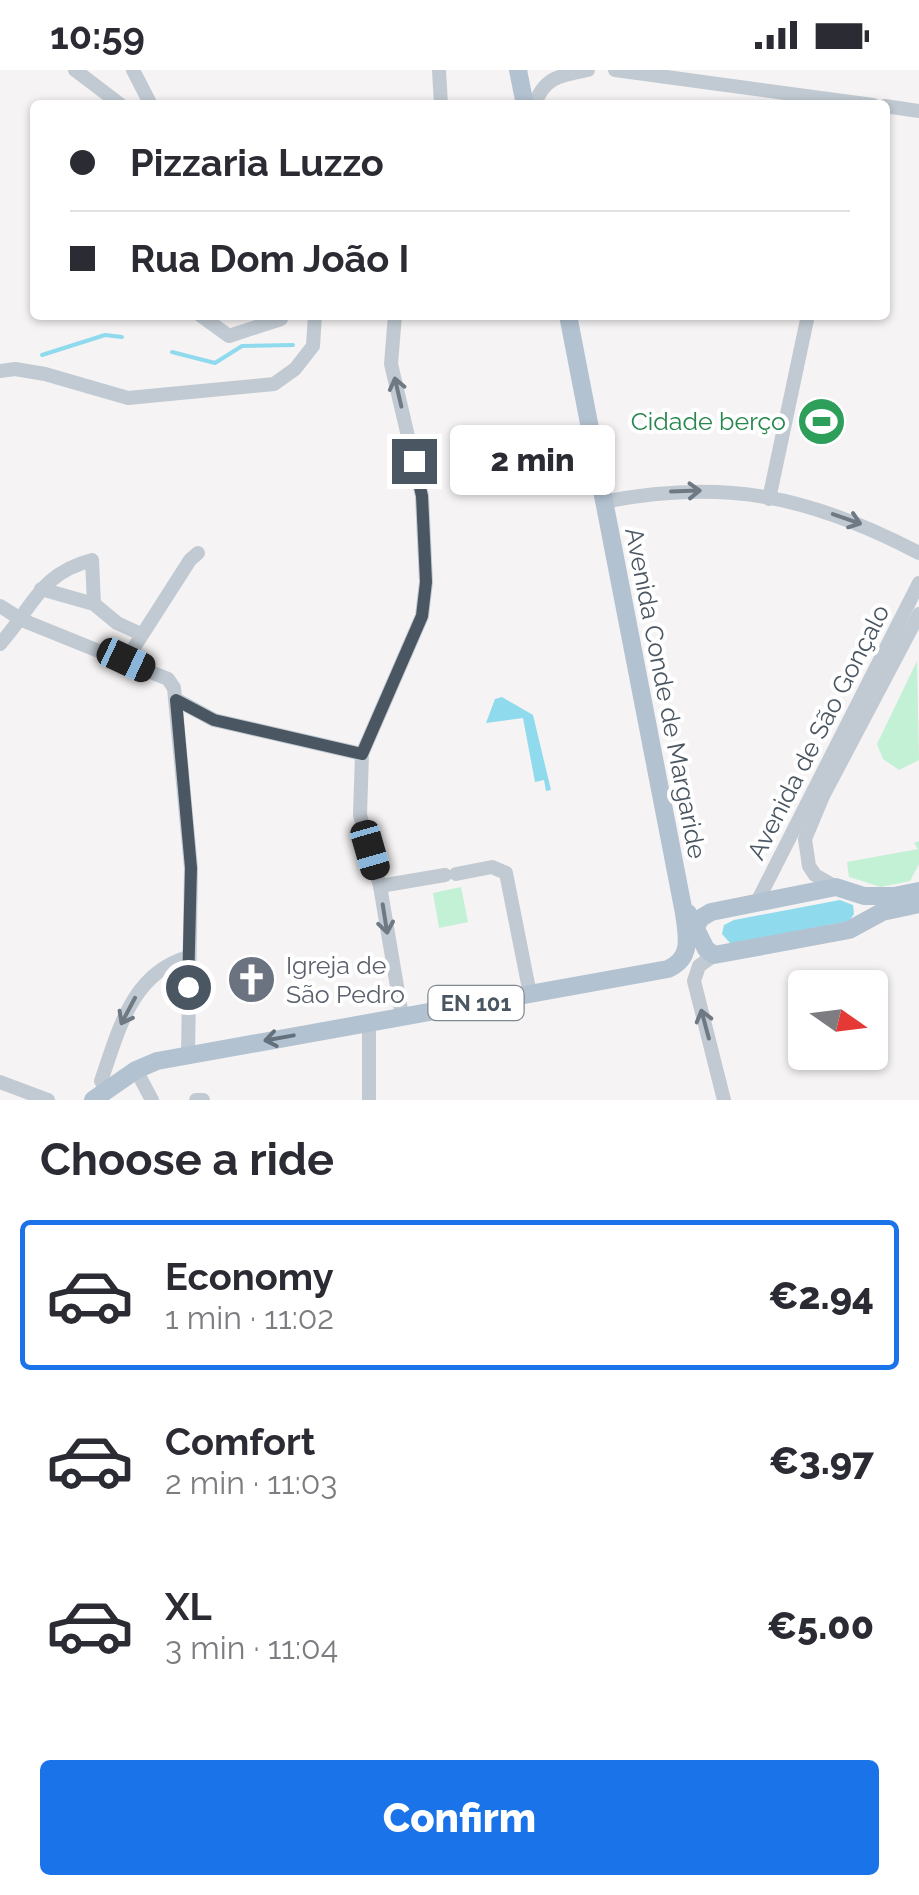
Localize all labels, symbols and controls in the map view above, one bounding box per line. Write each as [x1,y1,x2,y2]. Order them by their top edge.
text: 10:59 [50,13,145,58]
text: Pizzaria Luzzo [130,140,384,185]
text: Rua Dom João I [130,236,409,281]
one-way arrow [388,377,406,409]
sports icon: Cidade berço [795,395,847,447]
place label: Cidade berço [631,406,786,436]
callout: 2 min [449,426,614,496]
route end [392,439,437,484]
text: 2 min [490,441,575,478]
one-way arrow [670,481,702,500]
one-way arrow [830,511,862,529]
street label: Avenida Conde de Margaride [619,525,713,861]
street label: Avenida de São Gonçalo [741,599,895,865]
car [92,634,160,686]
car [347,817,393,883]
one-way arrow [376,902,394,934]
place label: Igreja de São Pedro [286,950,405,1009]
church icon: Igreja de São Pedro [225,953,277,1005]
route start [166,965,211,1010]
north arrow [788,970,888,1070]
map controls [788,970,888,1070]
road number: EN 101 [428,986,524,1020]
one-way arrow [118,995,137,1025]
one-way arrow [694,1008,713,1040]
one-way arrow [263,1029,296,1048]
text: Choose a ride [40,1133,334,1186]
icon: car [45,1250,135,1340]
text: Economy [165,1254,334,1299]
text: €2.94 [768,1273,874,1318]
text: 1 min · 11:02 [165,1299,334,1336]
icon: car [45,1415,135,1505]
text: Comfort [165,1419,315,1464]
text: €3.97 [769,1438,874,1483]
text: 2 min · 11:03 [165,1464,337,1501]
icon: car [45,1580,135,1670]
text: XL [165,1584,212,1629]
text: €5.00 [767,1603,874,1648]
text: 3 min · 11:04 [165,1629,338,1666]
button: Confirm [40,1760,879,1875]

